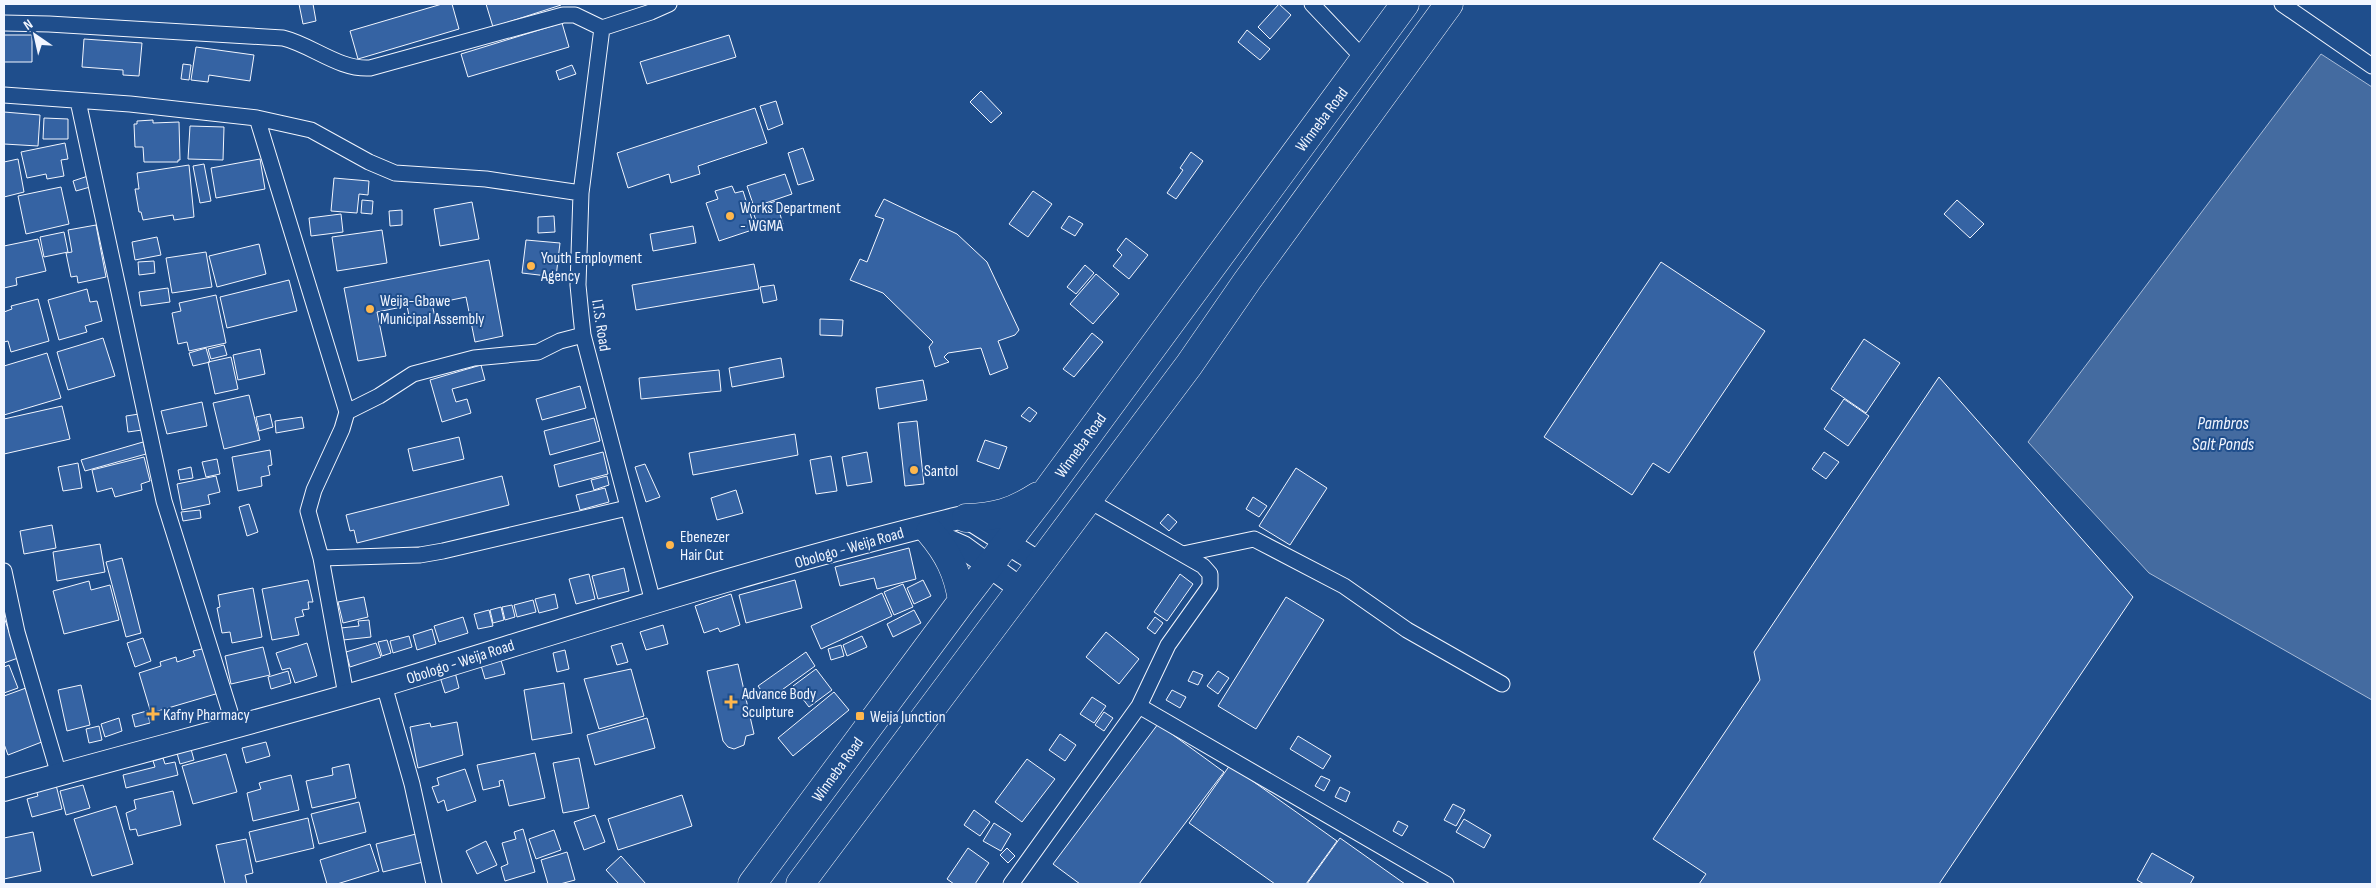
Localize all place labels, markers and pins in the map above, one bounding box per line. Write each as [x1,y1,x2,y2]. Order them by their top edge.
place label: Works Department - WGMA [740,199,841,236]
marker: Works Department - WGMA [724,210,736,222]
place label: Youth Employment Agency [540,249,642,286]
marker: Youth Employment Agency [525,260,537,272]
place label: Weija-Gbawe Municipal Assembly [380,292,484,329]
marker: Weija-Gbawe Municipal Assembly [364,303,376,315]
place label: Santol [924,462,958,481]
marker: Santol [908,464,920,476]
place label: Ebenezer Hair Cut [680,528,730,565]
marker: Ebenezer Hair Cut [664,539,676,551]
place label: Advance Body Sculpture [741,685,816,722]
marker: Advance Body Sculpture [724,695,738,709]
place label: Kafny Pharmacy [163,706,250,725]
marker: Kafny Pharmacy [147,708,159,720]
place label: Weija Junction [870,708,946,727]
marker: Weija Junction [854,710,866,722]

